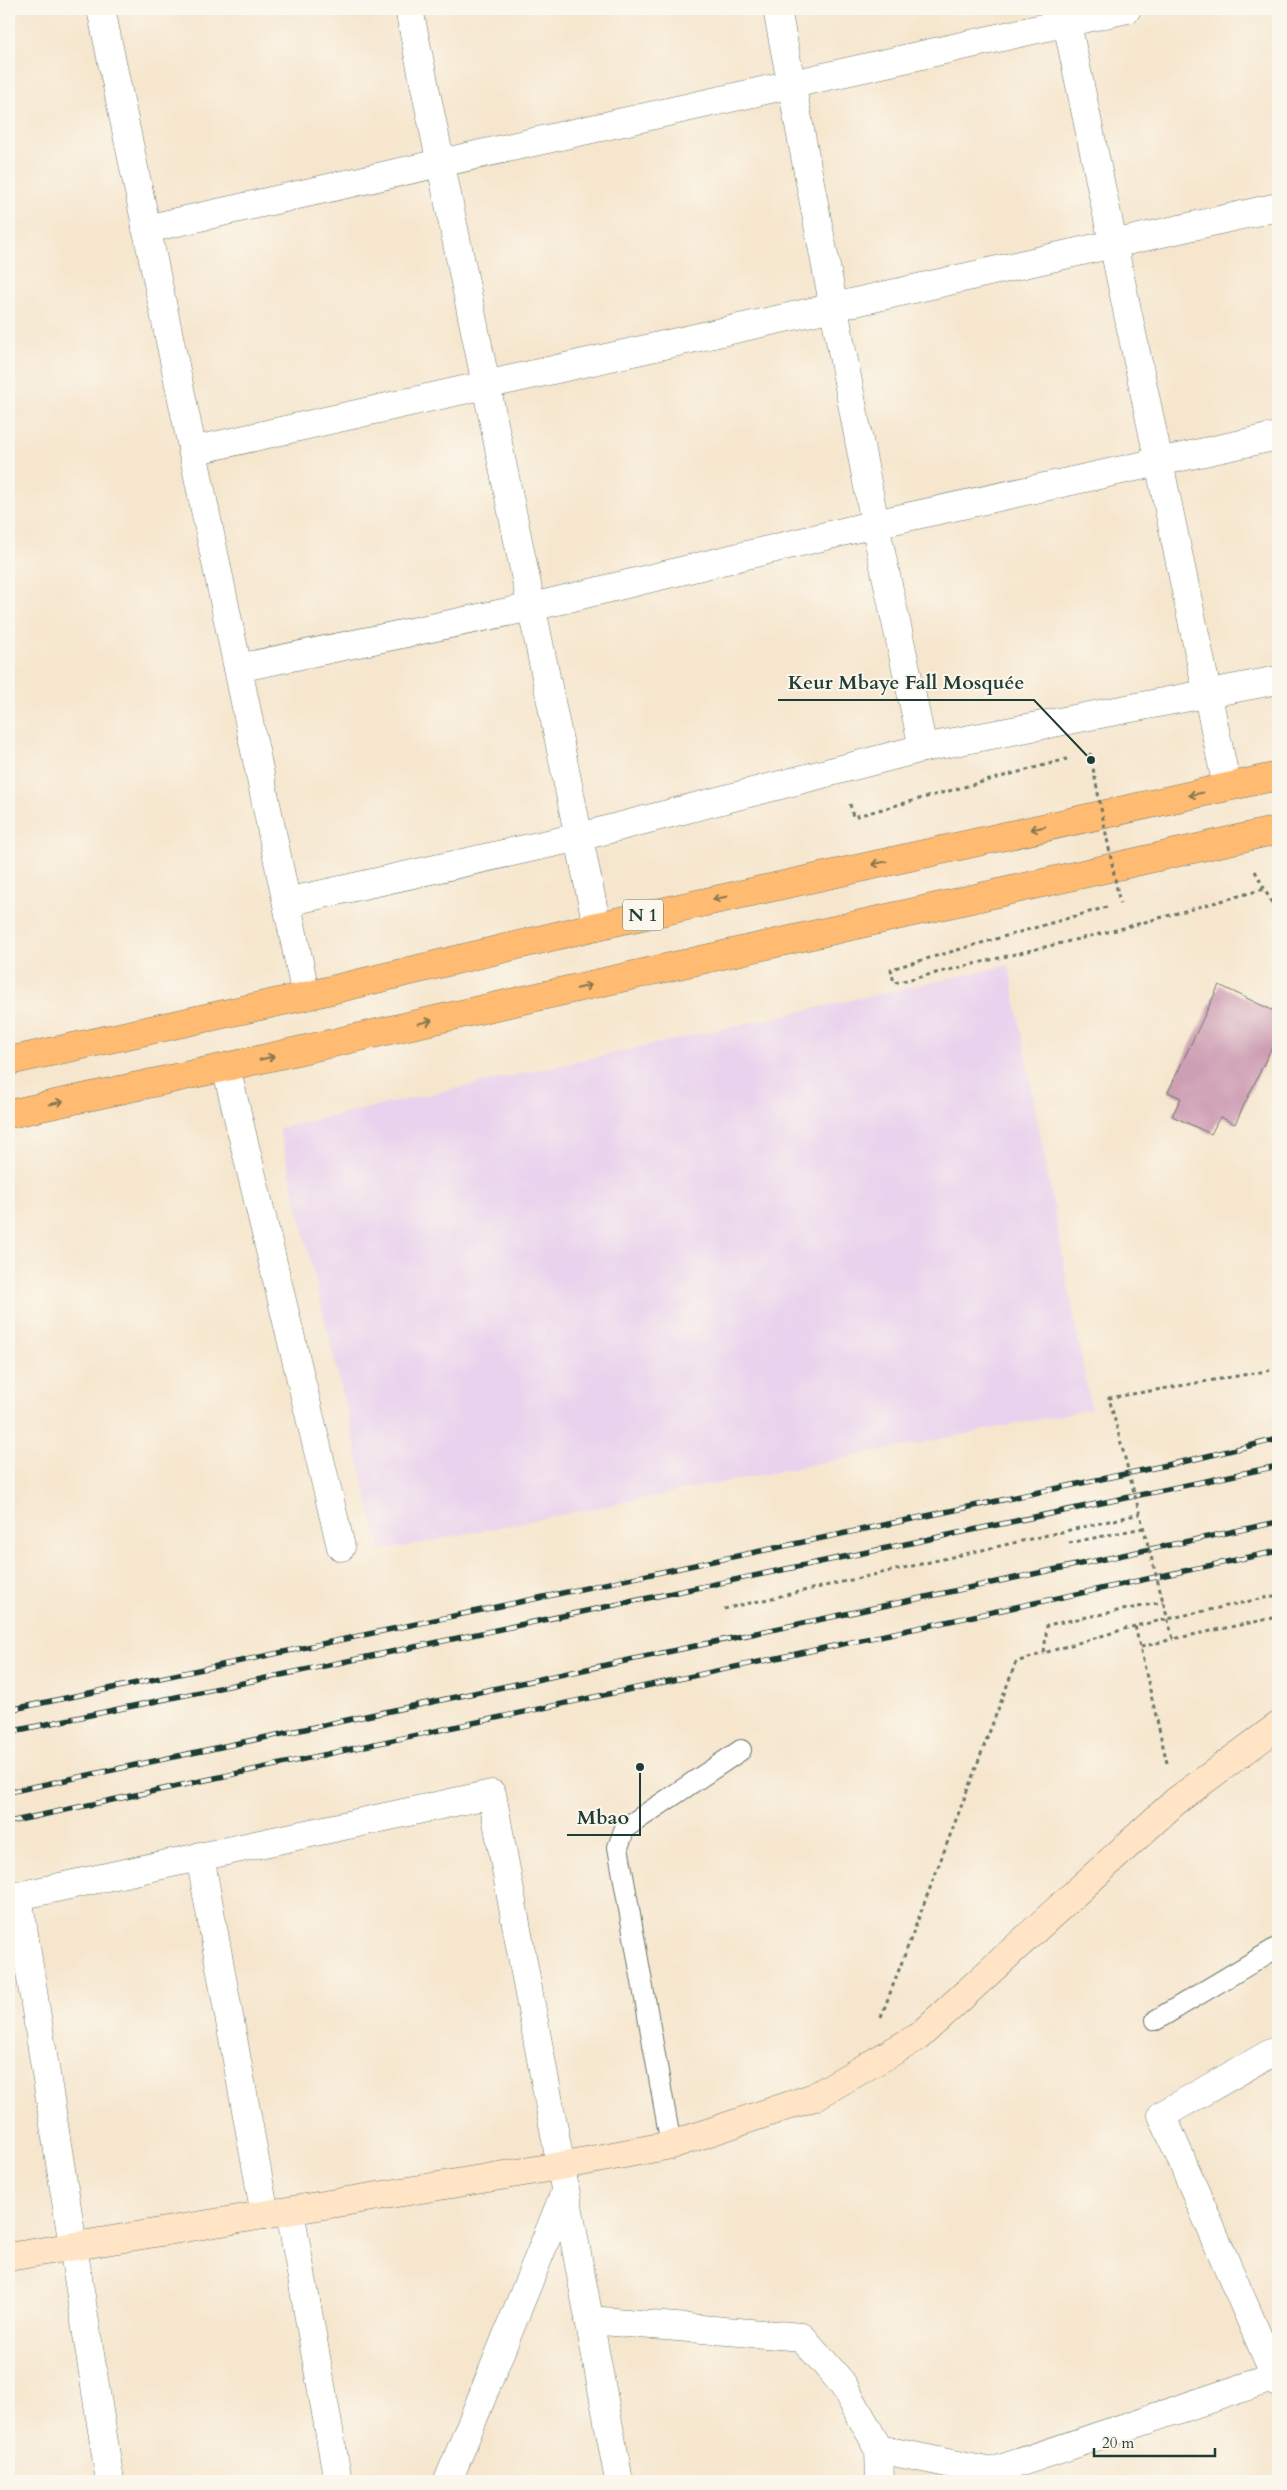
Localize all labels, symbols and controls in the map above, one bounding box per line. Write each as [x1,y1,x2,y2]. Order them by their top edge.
callout: Keur Mbaye Fall Mosquée [778,665,1034,700]
text: Keur Mbaye Fall Mosquée [788,669,1024,696]
one-way arrow [1189,790,1205,799]
one-way arrow [1030,824,1046,834]
one-way arrow [871,859,887,868]
one-way arrow [713,894,729,903]
road number: N 1 [623,900,663,930]
one-way arrow [575,981,591,991]
one-way arrow [417,1017,433,1026]
one-way arrow [258,1053,274,1062]
one-way arrow [48,1098,64,1108]
callout: Mbao [567,1800,640,1835]
text: Mbao [577,1804,629,1831]
scale bar [1094,2425,1216,2457]
text: 20 m [1102,2433,1134,2453]

